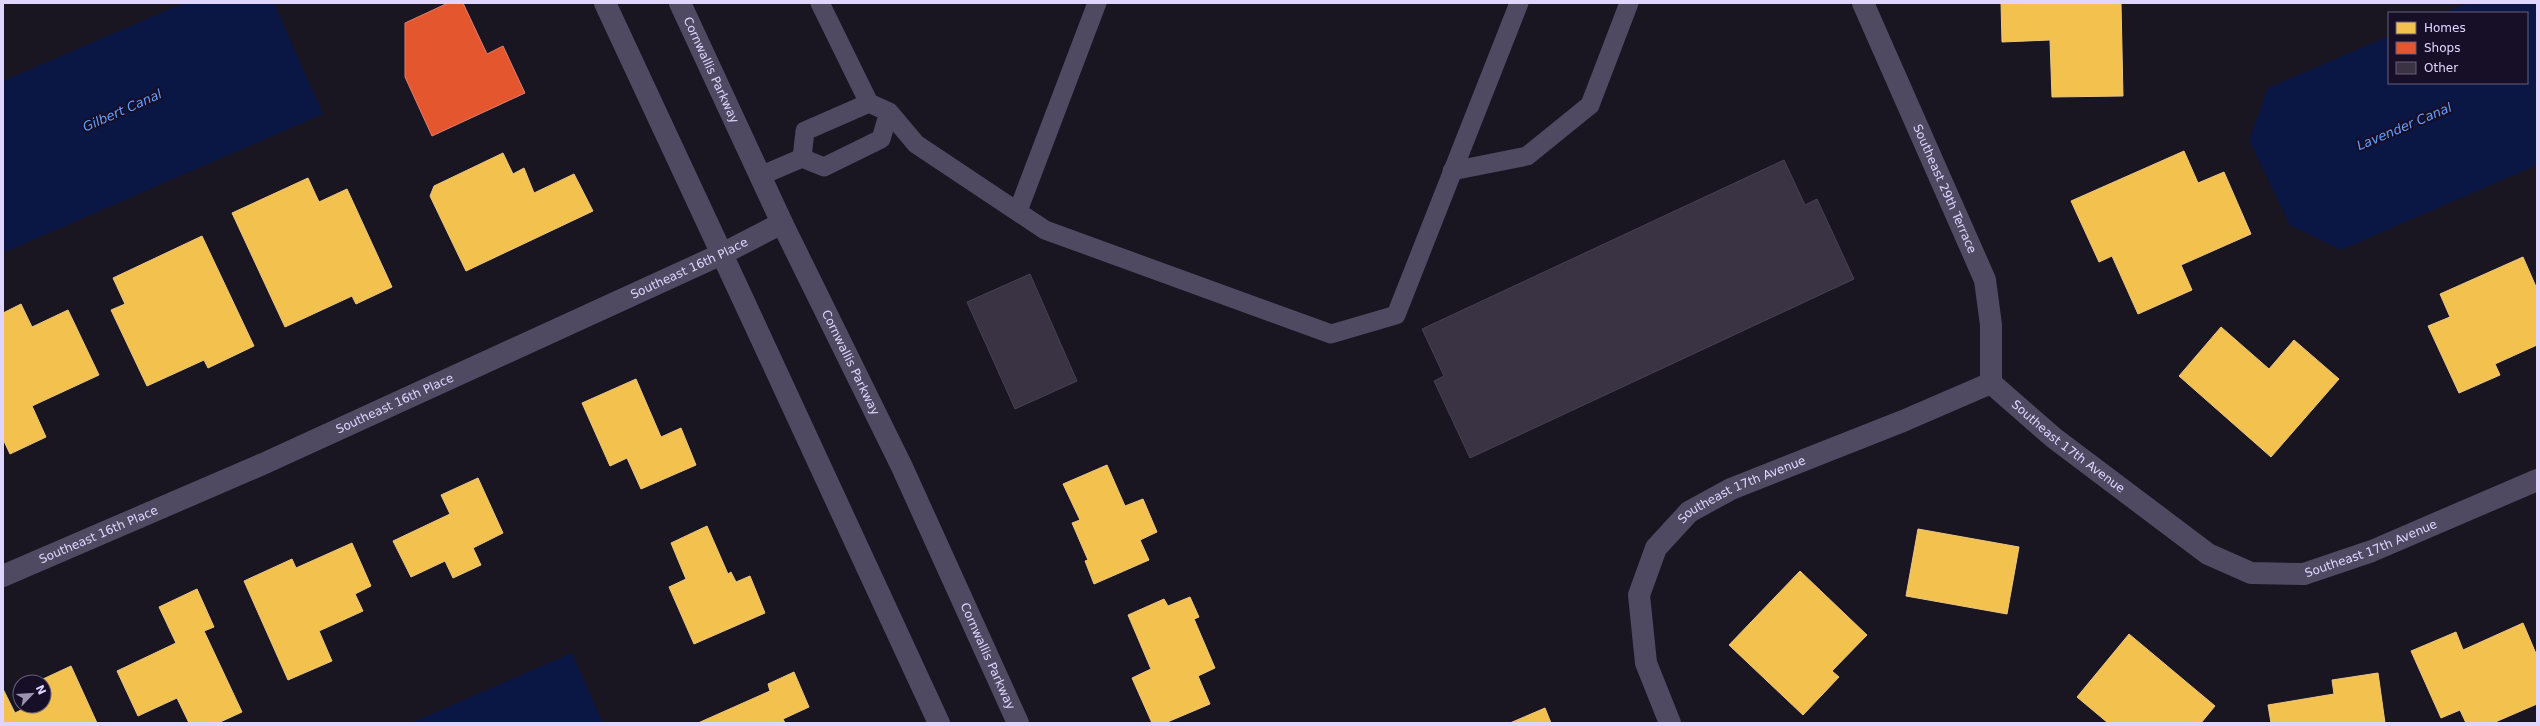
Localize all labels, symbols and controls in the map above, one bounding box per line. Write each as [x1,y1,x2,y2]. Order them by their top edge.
legend [2388,12,2528,84]
street label: Cornwallis Parkway [680,15,742,126]
text: Homes [2424,21,2466,35]
text: Shops [2424,41,2460,55]
text: Other [2424,61,2458,75]
water label: Gilbert Canal [80,86,164,135]
water label: Lavender Canal [2354,100,2454,153]
street label: Southeast 29th Terrace [1910,122,1979,255]
street label: Southeast 16th Place [628,235,750,302]
street label: Cornwallis Parkway [819,308,882,418]
street label: Southeast 16th Place [334,371,456,437]
street label: Southeast 17th Avenue [2009,397,2127,496]
street label: Southeast 17th Avenue [1675,453,1808,526]
street label: Southeast 16th Place [37,503,160,567]
street label: Southeast 17th Avenue [2303,517,2439,580]
street label: Cornwallis Parkway [957,601,1018,712]
north arrow [12,674,52,714]
text: N [33,683,48,697]

